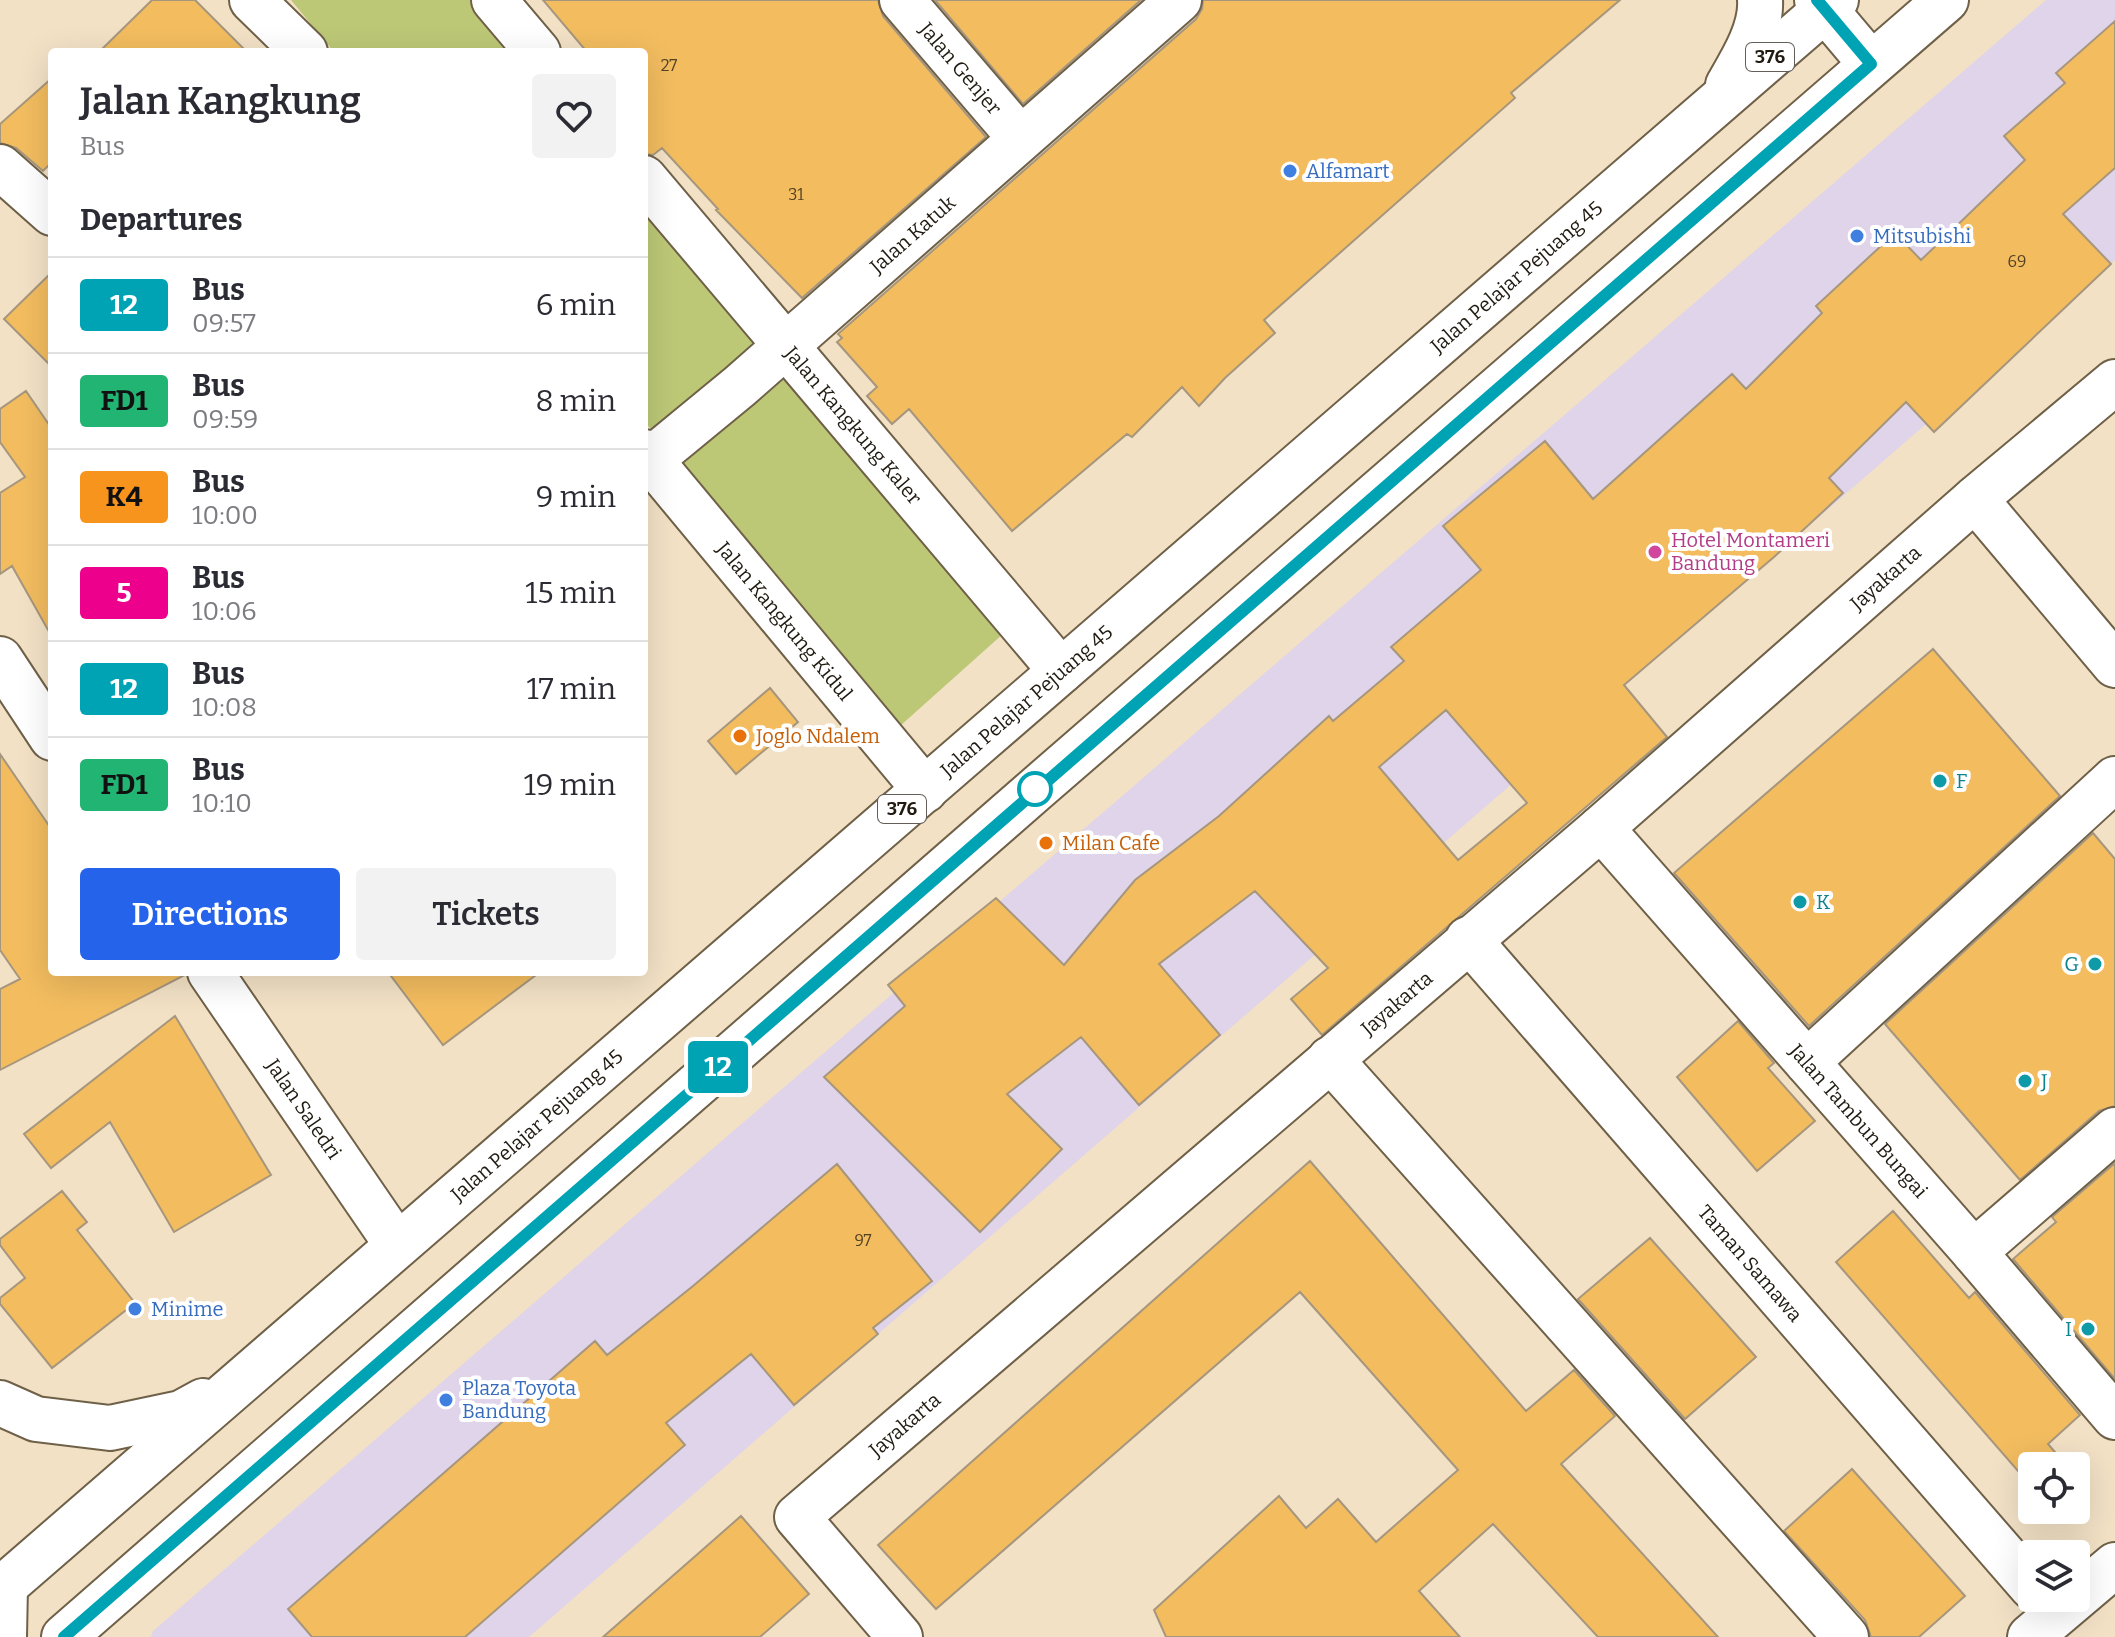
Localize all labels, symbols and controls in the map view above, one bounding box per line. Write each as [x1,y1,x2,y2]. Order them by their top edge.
street label: Jalan Genjer [914,17,1007,120]
road number: 376 [1746,43,1794,71]
house number: 27 [661,56,677,75]
button: heart [532,74,616,158]
text: Jalan Kangkung [80,78,361,124]
text: Bus [80,131,125,162]
place label: Alfamart [1306,159,1390,183]
marker: Alfamart [1281,162,1299,180]
house number: 31 [788,185,804,204]
street label: Jalan Katuk [864,190,961,279]
street label: Jalan Pelajar Pejuang 45 [1425,196,1607,358]
text: Departures [80,202,243,238]
place label: Mitsubishi [1873,224,1971,248]
marker: Mitsubishi [1848,227,1866,245]
house number: 69 [2008,252,2026,271]
text: Bus [192,272,245,308]
text: 6 min [536,287,616,323]
text: 12 [110,288,138,321]
text: 09:57 [192,308,256,339]
street label: Jalan Kangkung Kaler [779,341,927,509]
text: Bus [192,368,245,404]
text: 8 min [535,383,616,419]
text: FD1 [100,384,148,417]
text: 09:59 [192,404,258,435]
text: Bus [192,464,245,500]
text: 9 min [536,479,616,515]
text: K4 [105,480,143,513]
text: 10:00 [192,500,258,531]
place label: Hotel Montameri Bandung [1671,528,1830,575]
street label: Jalan Kangkung Kidul [711,536,858,706]
street label: Jayakarta [1845,540,1926,616]
marker: Hotel Montameri Bandung [1646,543,1664,561]
text: Bus [192,560,245,596]
text: 15 min [525,575,616,611]
text: 5 [116,576,132,609]
text: 10:06 [192,596,257,627]
street label: Jalan Pelajar Pejuang 45 [935,620,1117,783]
text: Bus [192,656,245,692]
text: 17 min [527,671,616,707]
text: 12 [110,672,138,705]
text: 10:08 [192,692,257,723]
place label: Joglo Ndalem [755,724,880,748]
marker: Joglo Ndalem [731,727,749,745]
text: Bus [192,752,245,788]
text: 19 min [524,767,616,803]
text: FD1 [100,768,148,801]
place label: F [1956,769,1967,793]
unlabelled marker [1018,772,1052,806]
marker: F [1931,772,1949,790]
text: 10:10 [192,788,252,819]
road number: 376 [878,795,926,823]
place label: Milan Cafe [1062,831,1160,855]
marker: Milan Cafe [1037,834,1055,852]
button: Directions [80,868,340,960]
button: Tickets [356,868,616,960]
place label: K [1816,890,1830,914]
marker: K [1791,893,1809,911]
place label: G [2064,952,2079,976]
marker: G [2086,955,2104,973]
street label: Jayakarta [1355,966,1437,1041]
street label: Jalan Tambun Bungai [1784,1038,1933,1203]
line badge: 12 [682,1041,754,1093]
street label: Jalan Pelajar Pejuang 45 [445,1044,628,1207]
text: 12 [704,1050,732,1083]
street label: Jalan Saledri [261,1054,346,1164]
place label: J [2040,1069,2048,1093]
marker: J [2016,1072,2034,1090]
street label: Taman Samawa [1693,1200,1808,1327]
house number: 97 [854,1231,872,1250]
place label: Minime [151,1297,223,1321]
marker: Minime [126,1300,144,1318]
place label: I [2065,1317,2072,1341]
marker: I [2079,1320,2097,1338]
place label: Plaza Toyota Bandung [462,1376,576,1423]
street label: Jayakarta [863,1387,945,1463]
marker: Plaza Toyota Bandung [437,1391,455,1409]
map controls [2018,1452,2090,1612]
button: locate [2018,1452,2090,1524]
button: layers [2018,1540,2090,1612]

